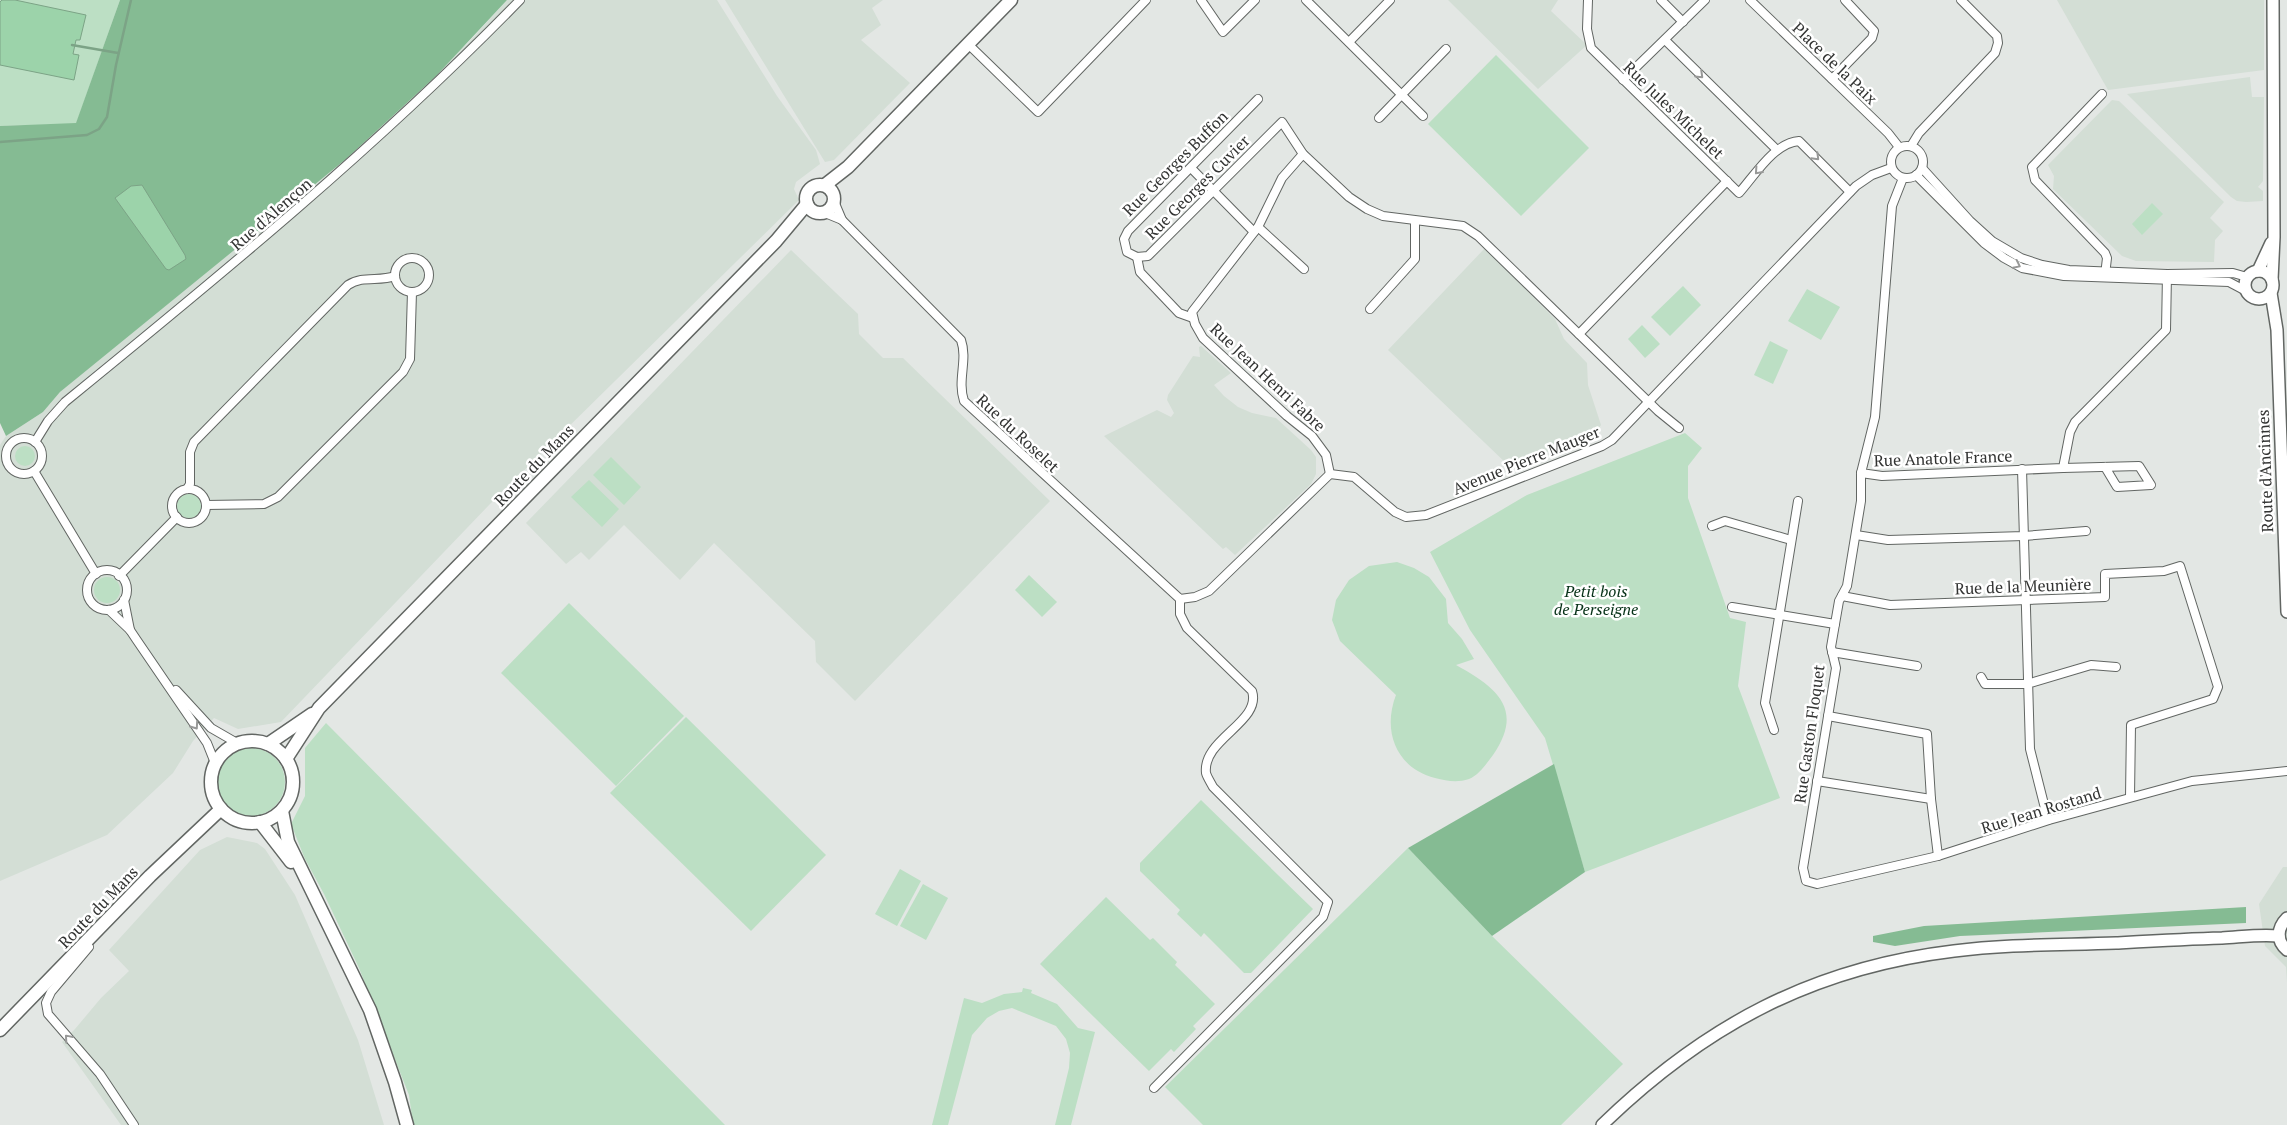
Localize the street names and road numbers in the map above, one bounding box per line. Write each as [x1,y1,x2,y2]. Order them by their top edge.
street label: Place de la Paix [1788,17,1883,110]
street label: Rue Jules Michelet [1619,56,1729,164]
street label: Rue Georges Buffon [1117,105,1233,221]
street label: Rue Georges Cuvier [1140,129,1255,244]
street label: Rue d'Alençon [226,172,317,255]
street label: Rue Jean Henri Fabre [1206,318,1330,436]
street label: Rue du Roselet [972,389,1064,477]
street label: Route d'Ancinnes [2252,409,2278,533]
street label: Route du Mans [489,419,579,511]
street label: Avenue Pierre Mauger [1449,420,1604,500]
street label: Rue Anatole France [1873,445,2013,471]
street label: Rue de la Meunière [1954,573,2092,599]
street label: Rue Gaston Floquet [1788,663,1830,805]
street label: Rue Jean Rostand [1978,781,2104,839]
street label: Route du Mans [53,861,143,953]

